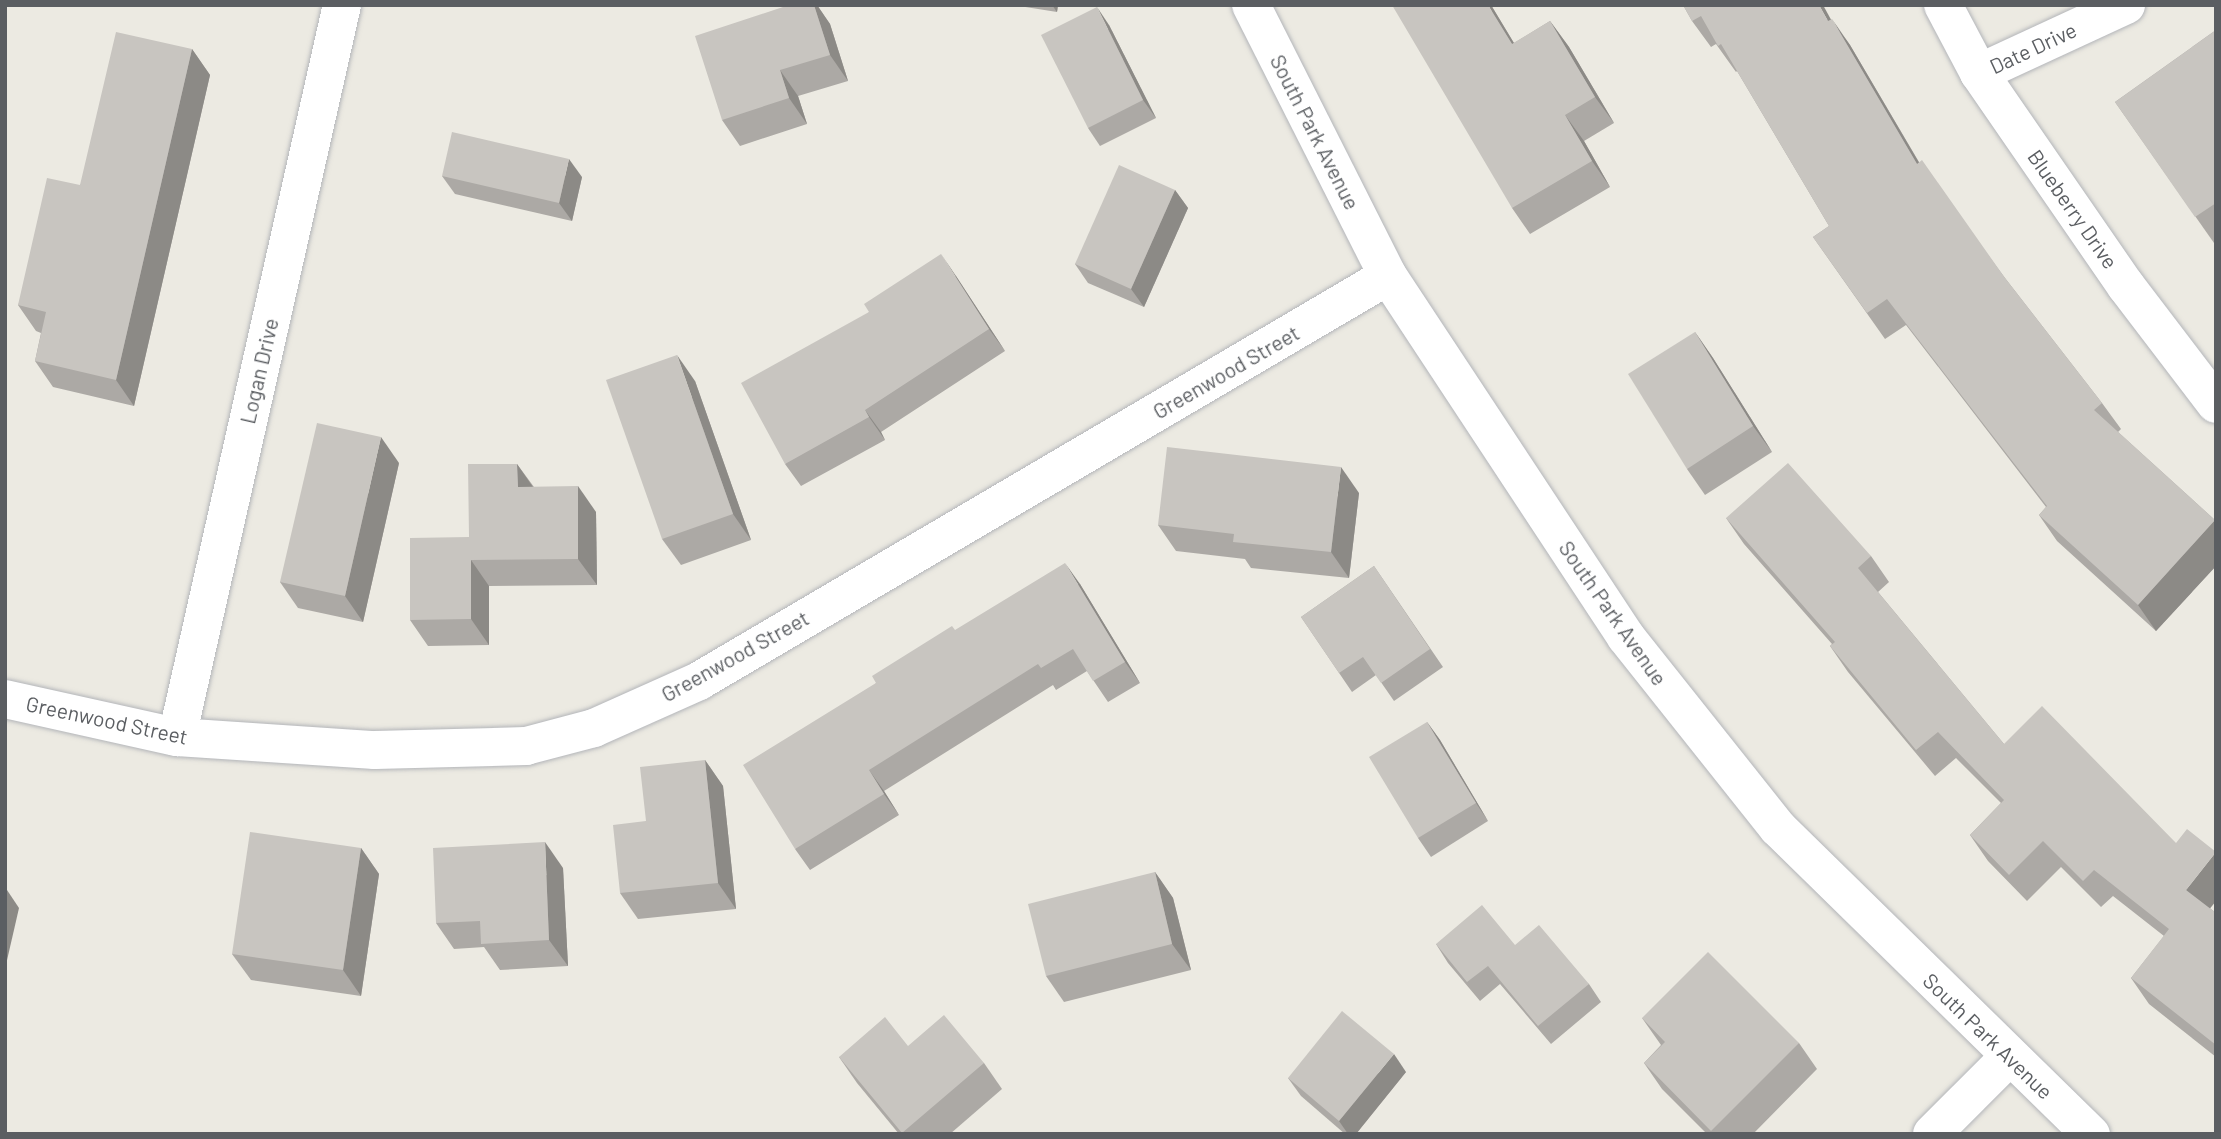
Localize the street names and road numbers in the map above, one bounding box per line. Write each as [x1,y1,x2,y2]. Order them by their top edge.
street label: Date Drive [1986,17,2080,79]
street label: South Park Avenue [1265,50,1365,214]
street label: Blueberry Drive [2023,145,2123,273]
street label: Logan Drive [235,316,283,426]
street label: Greenwood Street [1148,320,1304,424]
street label: South Park Avenue [1554,536,1672,690]
street label: Greenwood Street [657,605,813,707]
street label: Greenwood Street [24,691,190,749]
street label: South Park Avenue [1918,968,2058,1104]

